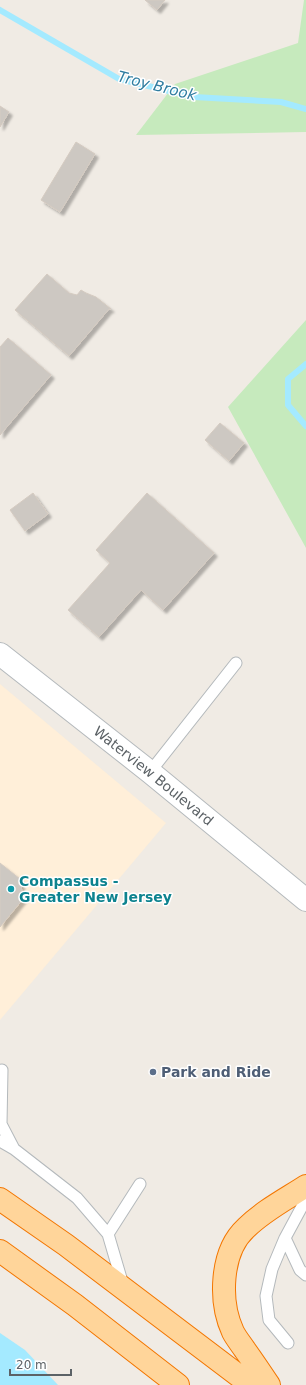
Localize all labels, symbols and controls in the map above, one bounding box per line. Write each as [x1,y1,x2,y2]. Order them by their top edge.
water label: Troy Brook [116,68,199,105]
street label: Waterview Boulevard [91,723,217,829]
place label: Compassus - Greater New Jersey [19,873,172,905]
marker: Compassus - Greater New Jersey [6,884,16,894]
place label: Park and Ride [161,1064,271,1080]
marker: Park and Ride [148,1067,158,1077]
scale bar [10,1351,71,1377]
text: 20 m [16,1358,47,1372]

